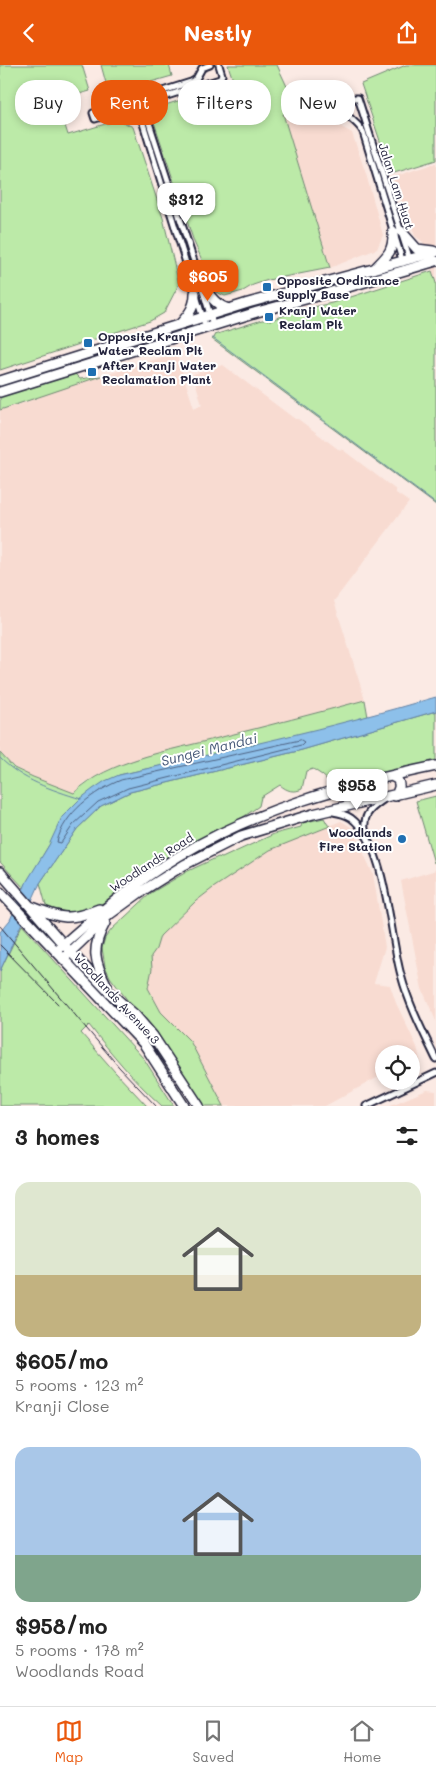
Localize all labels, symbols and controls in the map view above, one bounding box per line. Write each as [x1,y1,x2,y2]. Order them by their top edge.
text: Nestly [184,18,252,47]
icon: back [15,19,43,47]
icon: share [393,19,421,47]
chip: Buy [15,80,81,125]
chip: Rent [91,80,168,125]
chip: Filters [178,80,271,125]
chip: New [281,80,355,125]
street label: Jalan Lam Huat [375,141,419,231]
pin: $312 [156,183,216,225]
text: $312 [168,188,204,209]
pin: $605 [178,259,238,302]
text: $605 [188,265,228,286]
place label: Opposite Ordinance Supply Base [277,272,399,302]
marker: Opposite Ordinance Supply Base [261,281,273,293]
place label: Kranji Water Reclam Plt [279,302,357,332]
marker: Kranji Water Reclam Plt [263,311,275,323]
place label: Opposite Kranji Water Reclam Plt [98,328,203,358]
marker: Opposite Kranji Water Reclam Plt [82,337,94,349]
place label: After Kranji Water Reclamation Plant [102,357,216,387]
marker: After Kranji Water Reclamation Plant [86,366,98,378]
water label: Sungei Mandai [159,728,260,770]
pin: $958 [327,769,387,811]
text: $958 [338,774,376,795]
place label: Woodlands Fire Station [319,824,392,854]
street label: Woodlands Road [106,829,196,895]
marker: Woodlands Fire Station [396,833,408,845]
street label: Woodlands Avenue 3 [71,949,163,1047]
map controls [375,1045,420,1090]
button: locate [375,1045,420,1090]
icon: filters [393,1122,421,1150]
text: 3 homes [15,1123,100,1150]
icon: home [173,1214,263,1304]
text: $605/mo [15,1347,108,1374]
text: 5 rooms · 123 m² [15,1374,144,1395]
text: Kranji Close [15,1395,110,1416]
icon: home [173,1479,263,1569]
text: $958/mo [15,1612,108,1639]
text: 5 rooms · 178 m² [15,1639,144,1660]
text: Woodlands Road [15,1660,144,1681]
tab: Map [55,1717,83,1766]
tab: Saved [192,1717,234,1766]
tab: Home [343,1717,381,1766]

